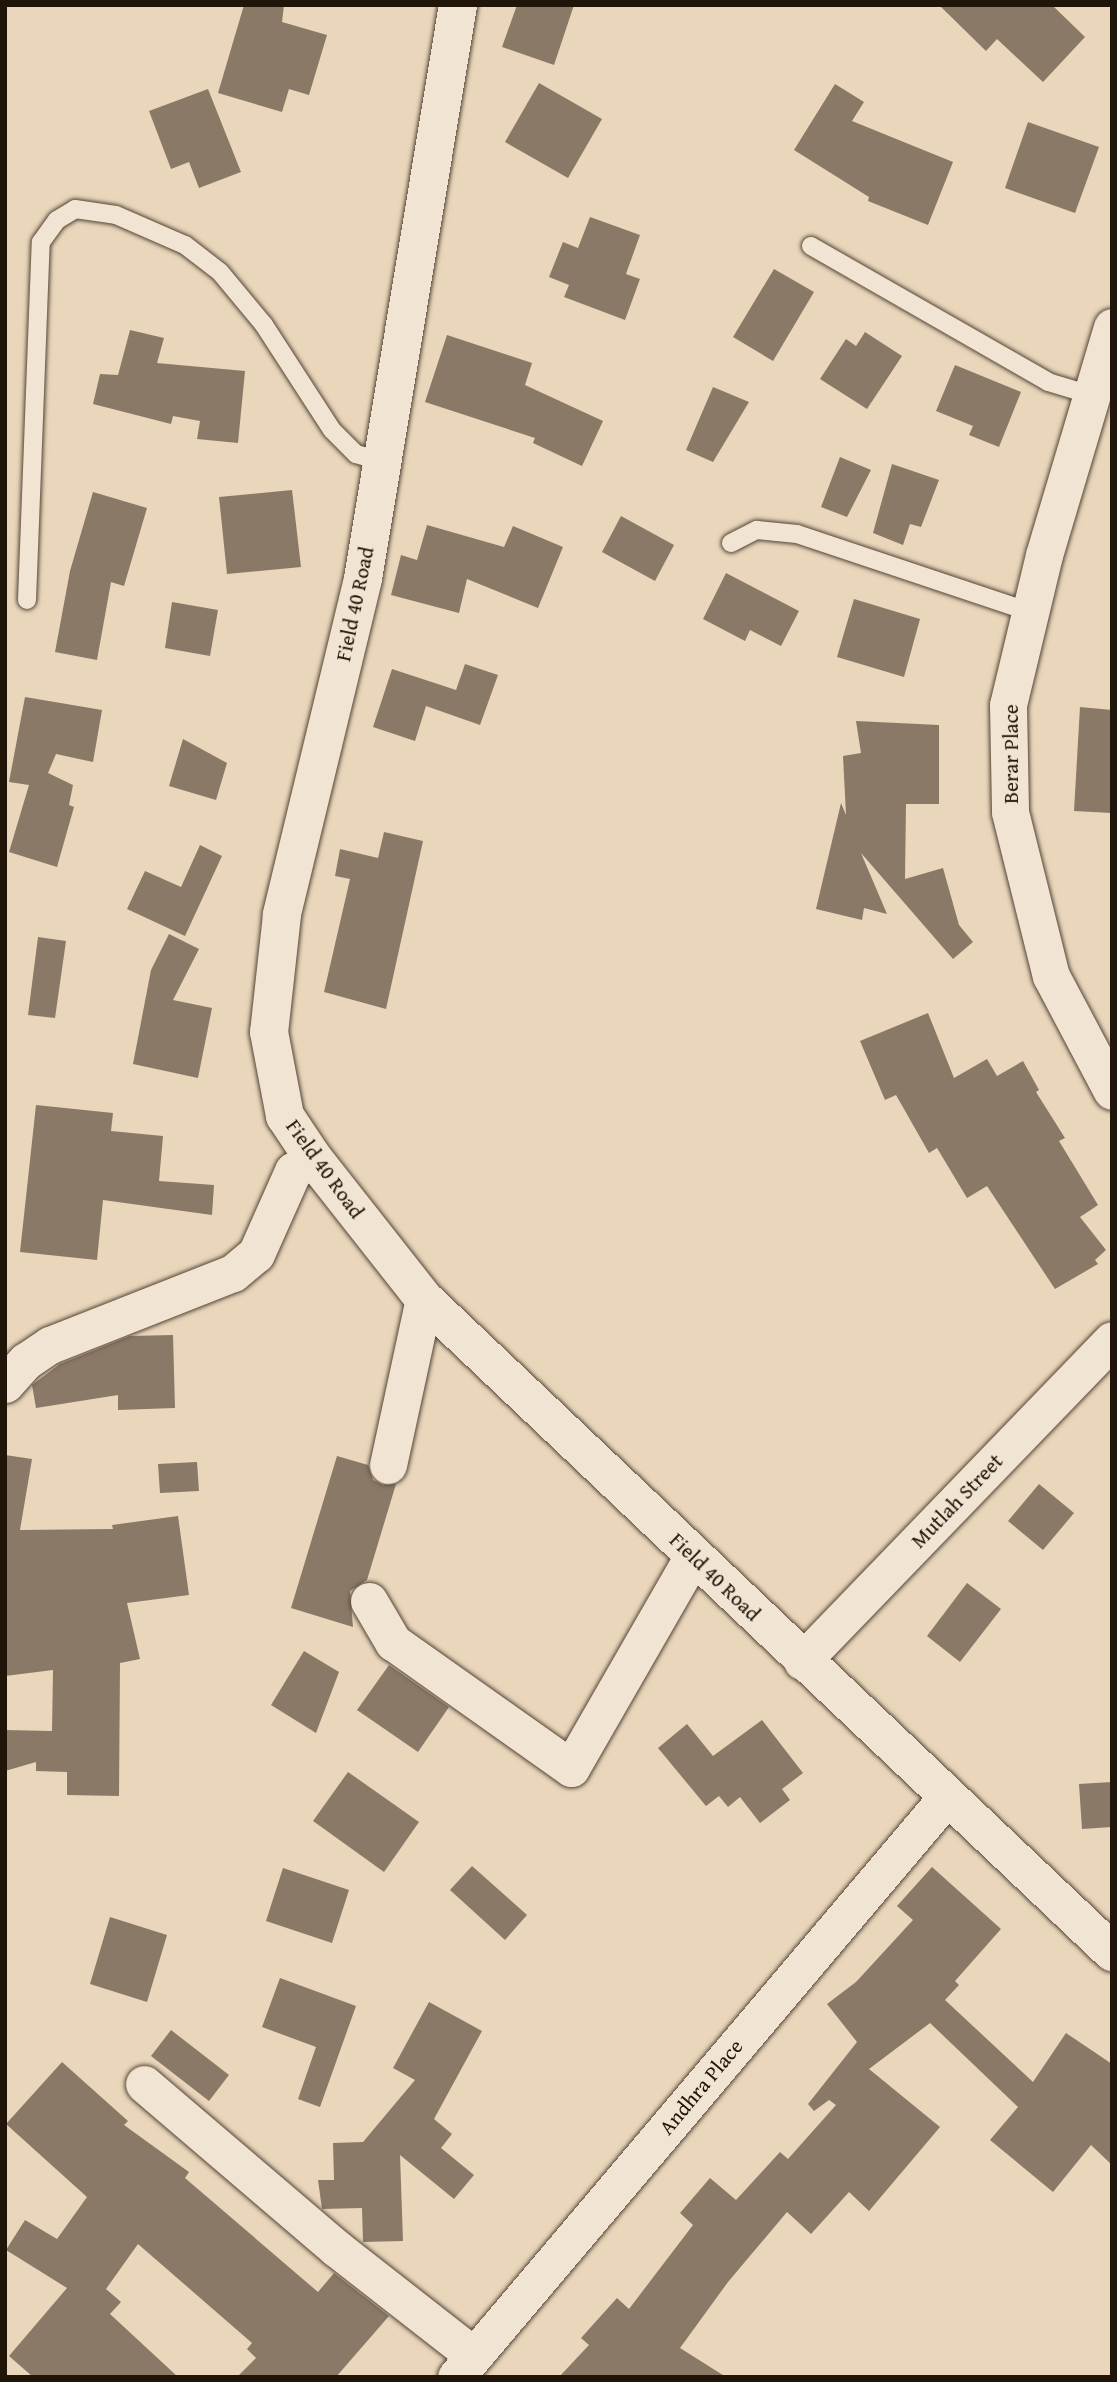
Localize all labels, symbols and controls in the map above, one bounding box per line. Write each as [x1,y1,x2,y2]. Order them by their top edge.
street label: Field 40 Road [331,544,379,664]
street label: Berar Place [998,704,1024,804]
street label: Field 40 Road [281,1114,369,1224]
street label: Mutlah Street [906,1449,1008,1553]
street label: Field 40 Road [664,1527,766,1627]
street label: Andhra Place [654,2034,748,2140]

